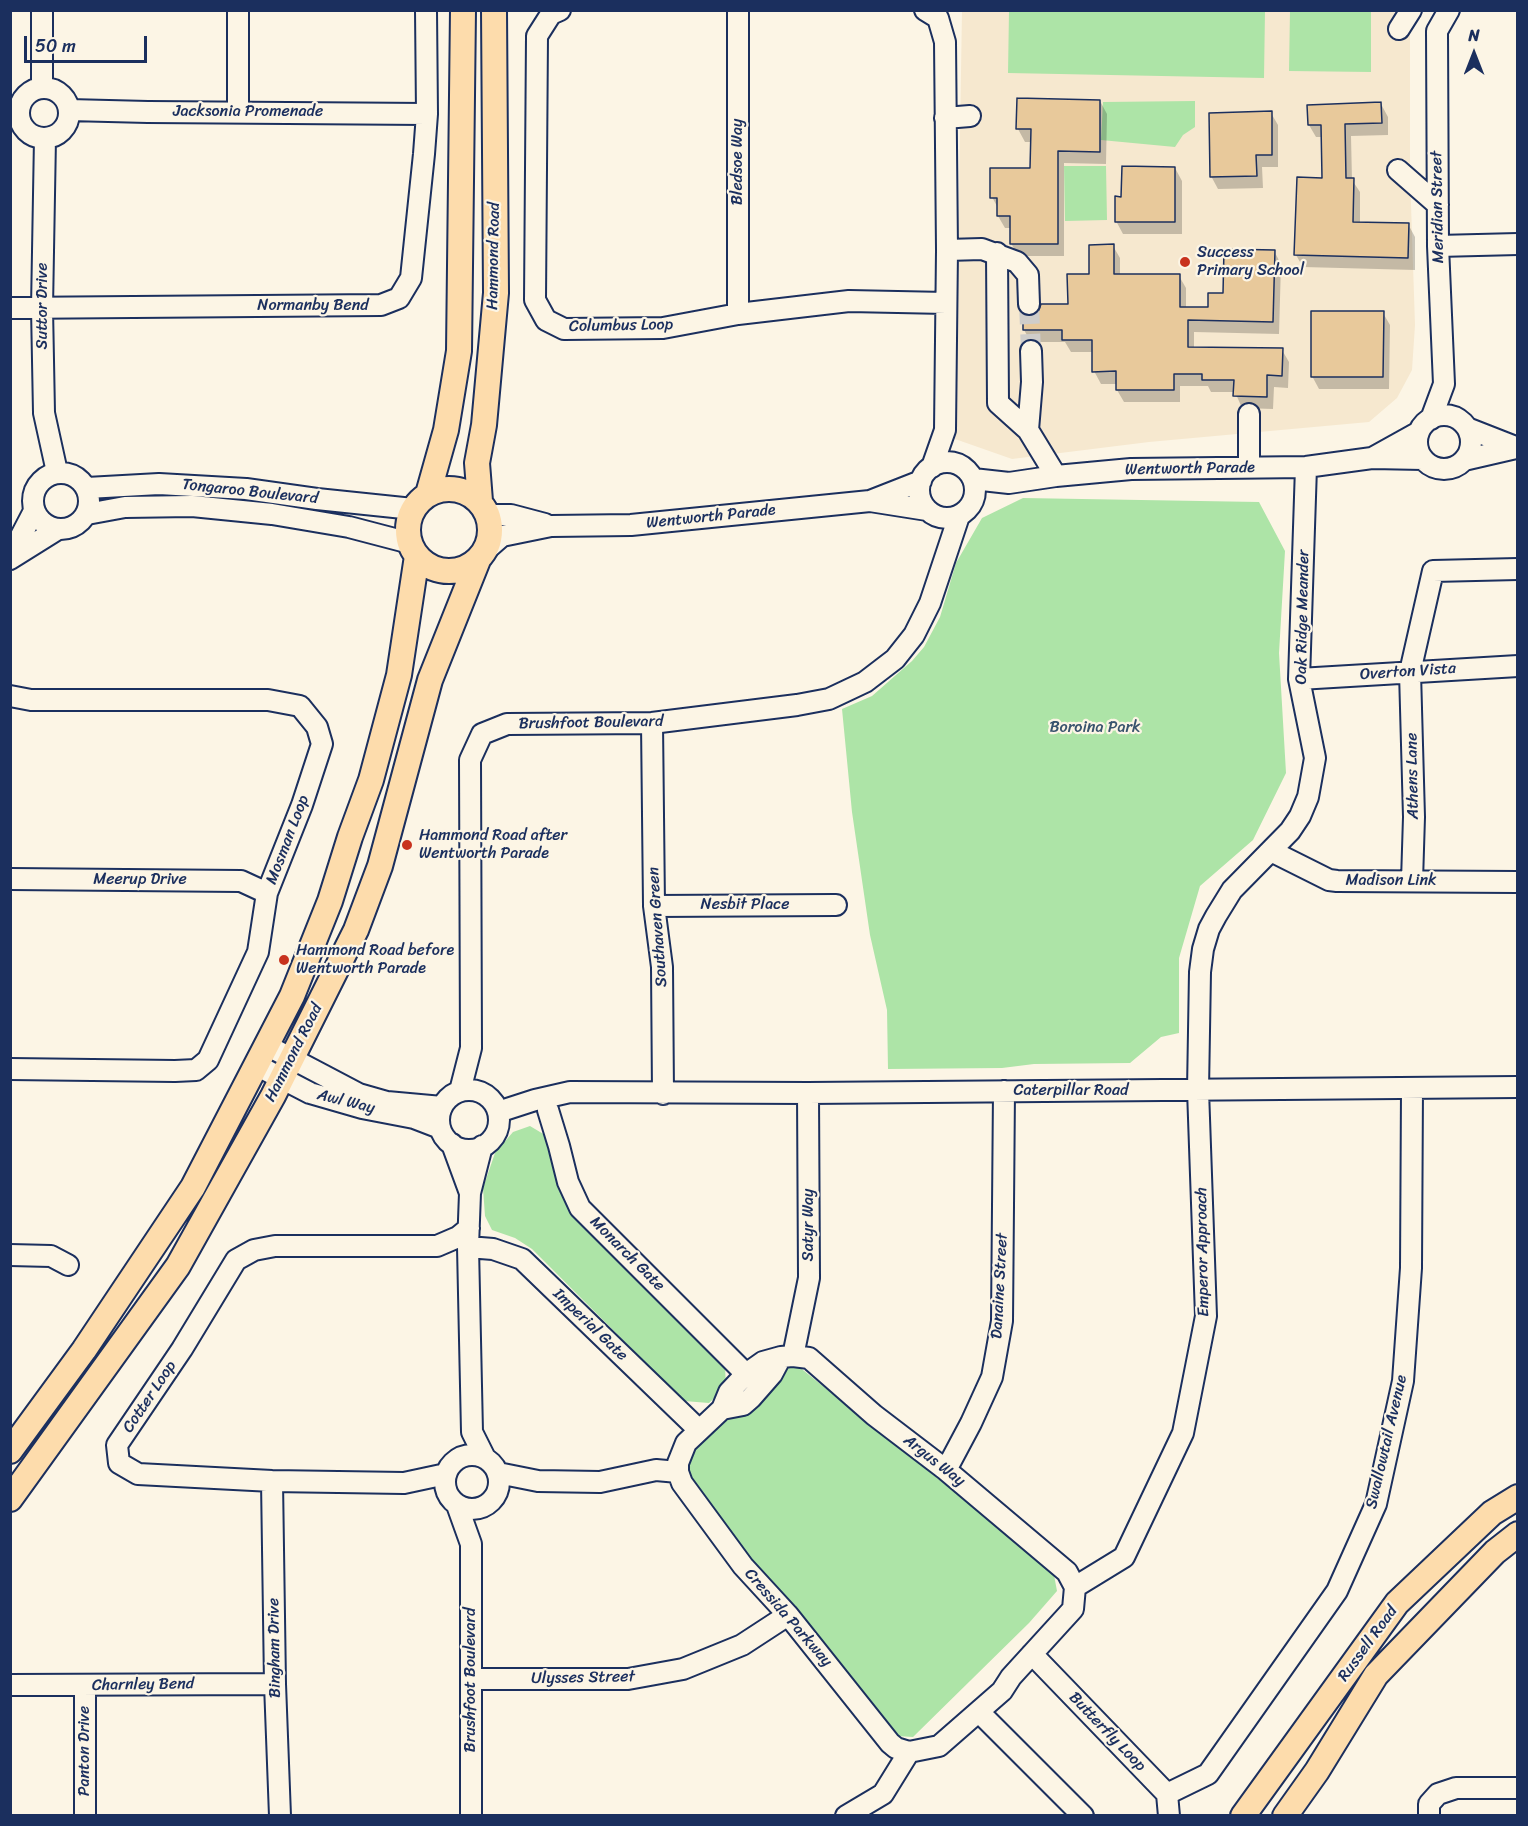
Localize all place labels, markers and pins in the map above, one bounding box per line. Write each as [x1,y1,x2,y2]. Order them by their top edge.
place label: Success Primary School [1197,243,1304,281]
marker: Success Primary School [1178,255,1192,269]
place label: Hammond Road after Wentworth Parade [419,826,567,864]
marker: Hammond Road after Wentworth Parade [400,838,414,852]
place label: Hammond Road before Wentworth Parade [296,941,454,979]
marker: Hammond Road before Wentworth Parade [277,953,291,967]

